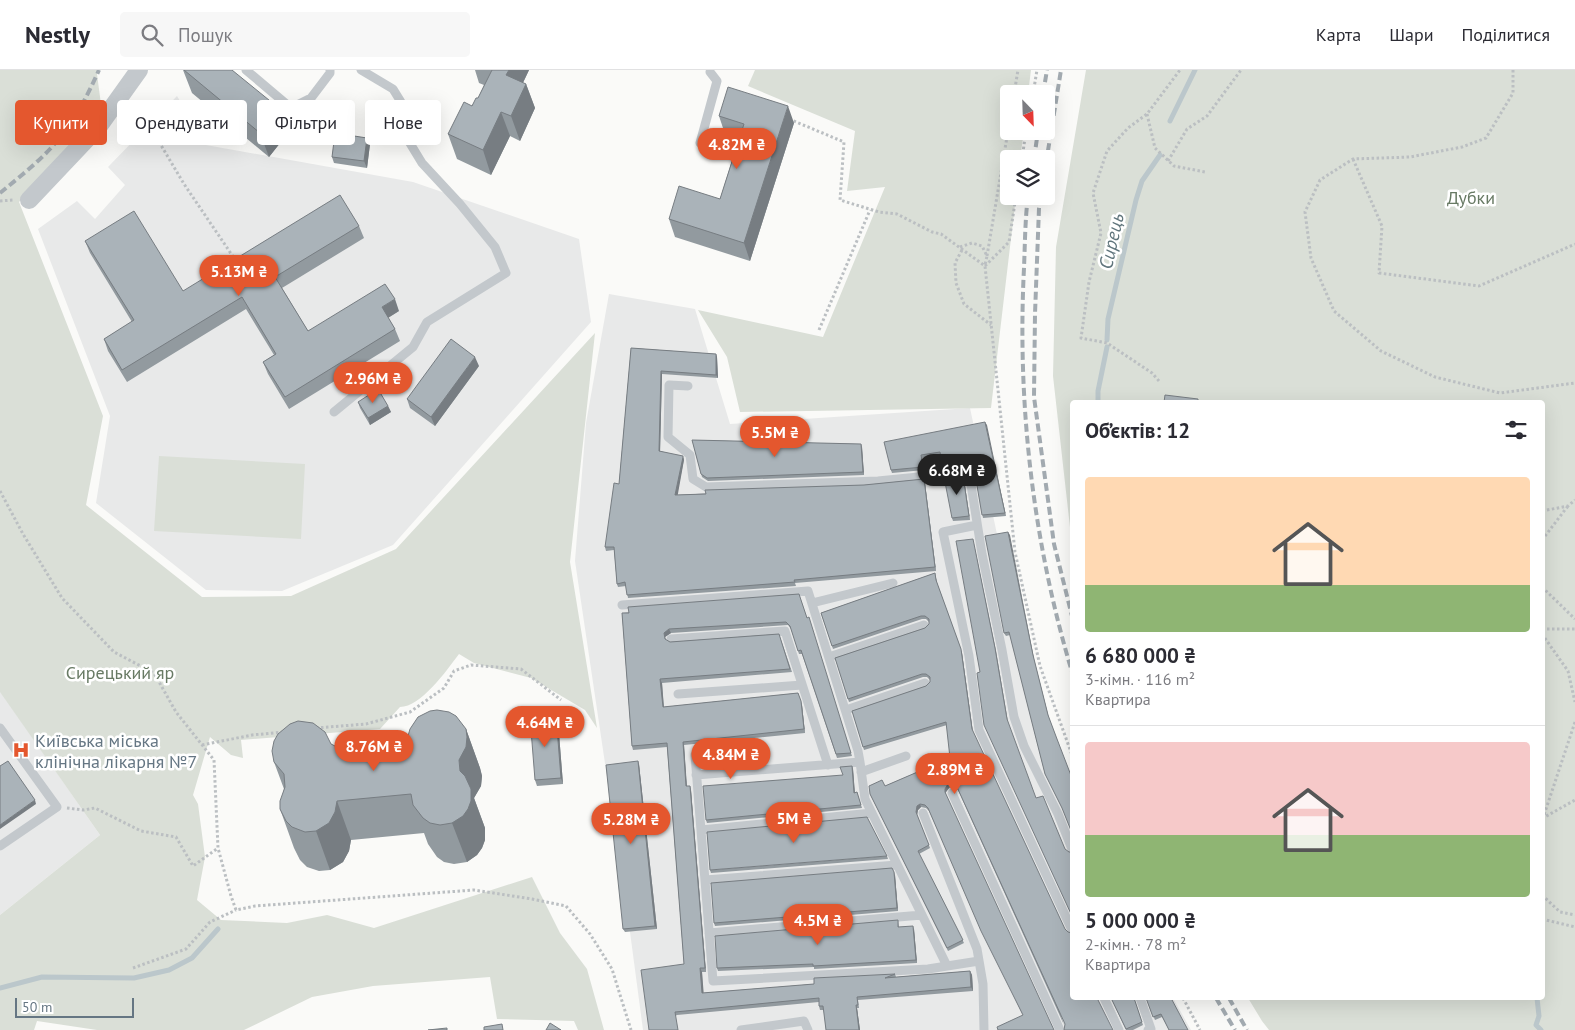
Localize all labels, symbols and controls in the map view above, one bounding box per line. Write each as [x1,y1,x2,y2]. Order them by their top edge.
search box [120,12,470,57]
text: Nestly [25,19,90,50]
icon: search [138,21,166,49]
text: Пошук [178,23,233,47]
text: Карта [1316,23,1361,46]
text: Шари [1389,23,1433,46]
text: Поділитися [1461,23,1550,46]
north arrow [1000,85,1055,140]
map controls [1000,85,1055,205]
chip: Купити [15,100,107,145]
chip: Орендувати [117,100,247,145]
chip: Фільтри [257,100,355,145]
chip: Нове [365,100,441,145]
pin: 4.82M ₴ [691,128,783,170]
text: 4.82M ₴ [708,134,766,154]
button: layers [1000,150,1055,205]
park label: Дубки [1447,186,1495,209]
water label: Сирець [1093,211,1129,271]
pin: 5.13M ₴ [193,254,285,297]
text: 5.13M ₴ [210,261,268,281]
pin: 2.96M ₴ [327,362,419,404]
text: 2.96M ₴ [344,368,402,388]
pin: 5.5M ₴ [734,416,816,458]
icon: filters [1502,416,1530,444]
text: Об’єктів: 12 [1085,417,1190,444]
text: 5.5M ₴ [751,422,799,442]
pin: 6.68M ₴ [911,454,1003,496]
text: 6.68M ₴ [928,460,986,480]
icon: home [1263,509,1353,599]
text: 6 680 000 ₴ [1085,642,1196,669]
park label: Сирецький яр [66,661,174,684]
text: 3-кімн. · 116 m² [1085,669,1195,689]
text: Квартира [1085,689,1151,709]
pin: 4.64M ₴ [499,706,591,748]
text: 4.64M ₴ [516,712,574,732]
place label: Київська міська клінічна лікарня №7 [35,729,197,773]
pin: 8.76M ₴ [328,730,420,772]
text: 8.76M ₴ [345,736,403,756]
pin: 4.84M ₴ [685,738,777,780]
hospital icon: Київська міська клінічна лікарня №7 [11,740,31,760]
text: 4.84M ₴ [702,744,760,764]
pin: 2.89M ₴ [909,752,1001,795]
text: 2.89M ₴ [926,759,984,779]
icon: home [1263,775,1353,865]
pin: 5.28M ₴ [585,802,677,845]
pin: 5M ₴ [764,802,824,844]
text: 5M ₴ [777,808,812,828]
text: 5.28M ₴ [602,809,660,829]
pin: 4.5M ₴ [777,904,859,946]
text: 5 000 000 ₴ [1085,907,1196,934]
text: 4.5M ₴ [794,910,842,930]
text: 2-кімн. · 78 m² [1085,934,1186,954]
text: Квартира [1085,954,1151,974]
scale bar [15,995,134,1018]
text: 50 m [22,998,52,1016]

